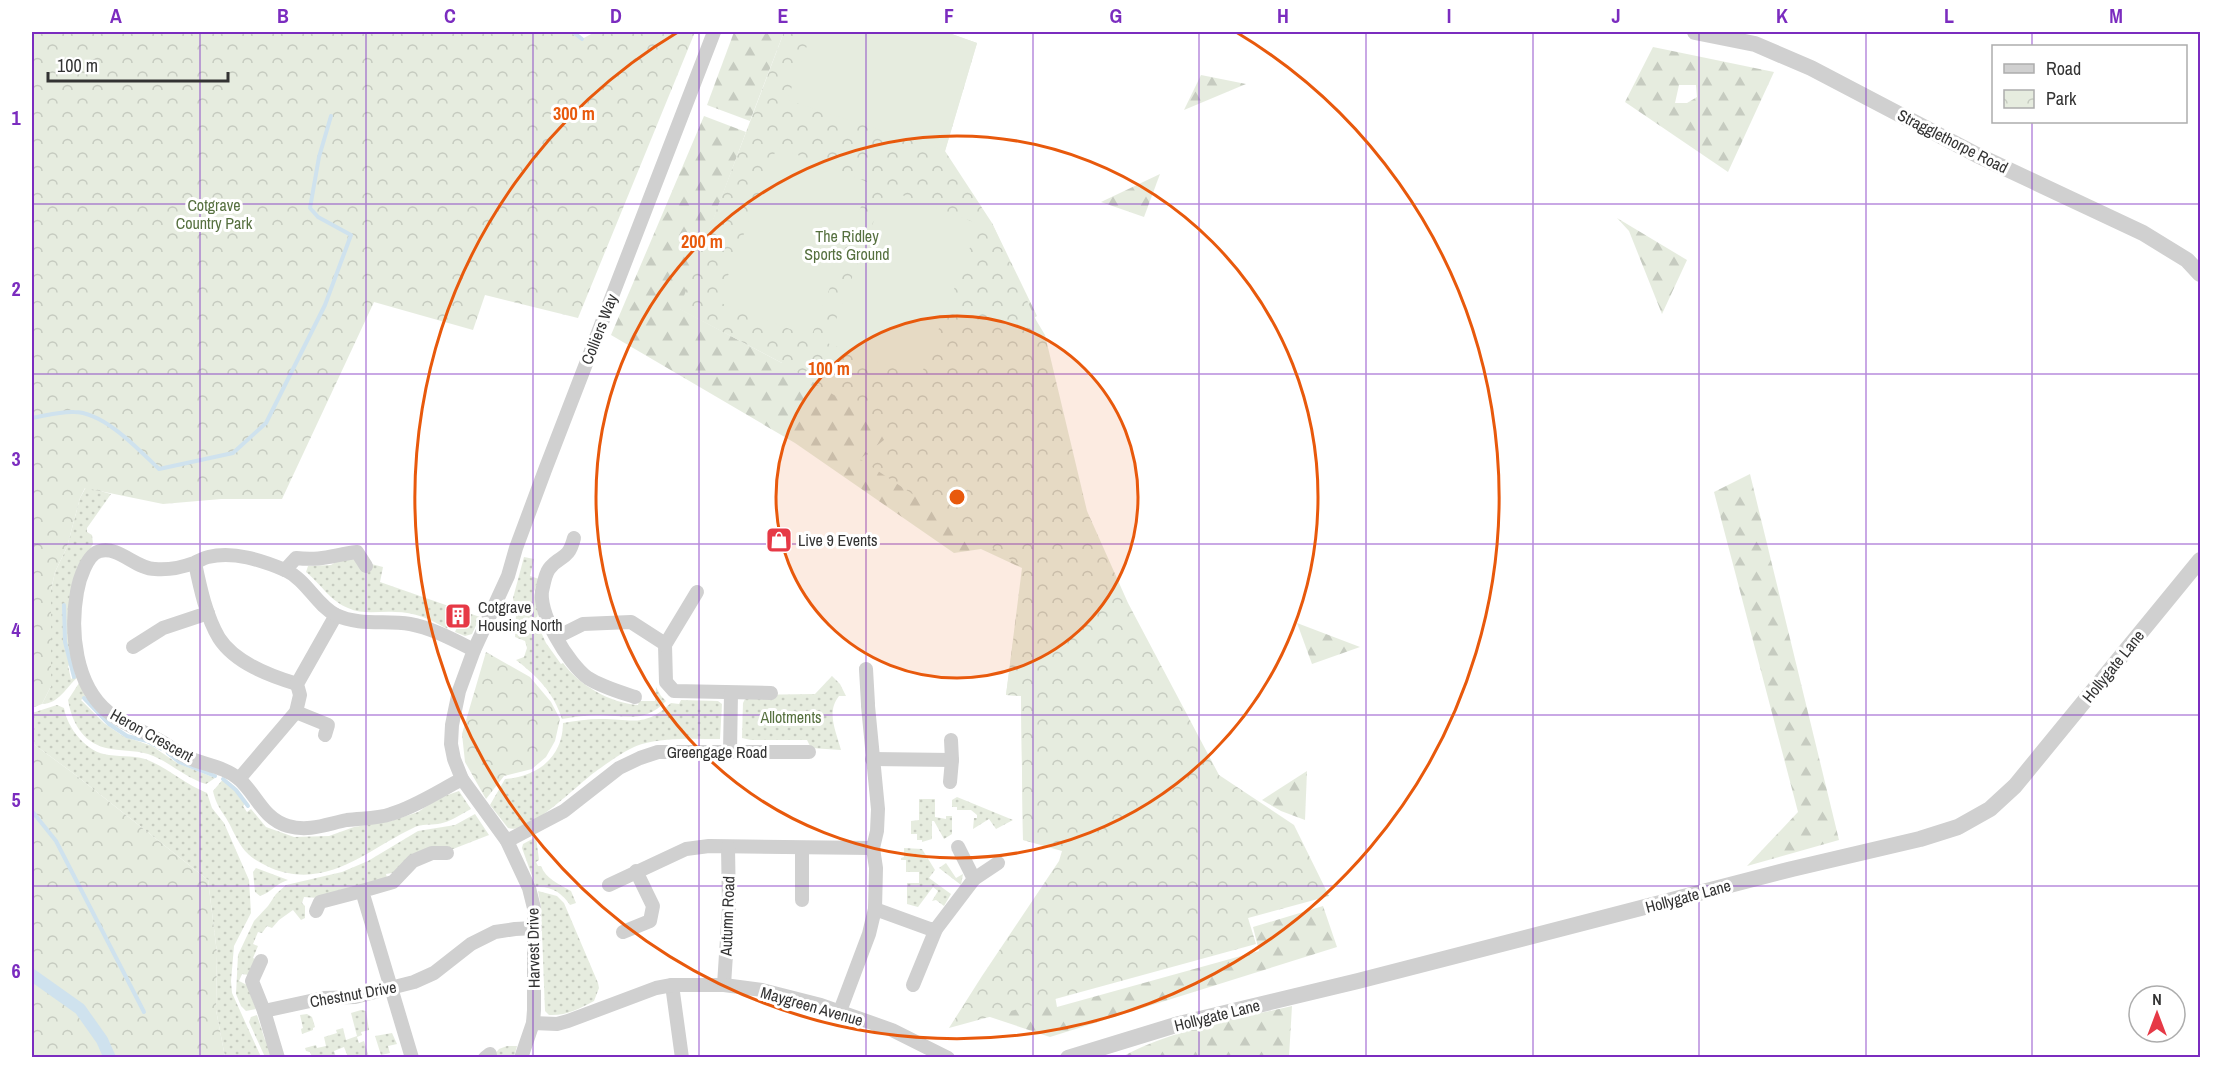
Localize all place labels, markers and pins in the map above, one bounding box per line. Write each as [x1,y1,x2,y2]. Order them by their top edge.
centre of rings [947,487,967,507]
shop icon: Live 9 Events [764,525,794,555]
place label: Live 9 Events [798,529,878,551]
place label: Cotgrave Housing North [478,596,563,636]
building icon: Cotgrave Housing North [443,601,473,631]

